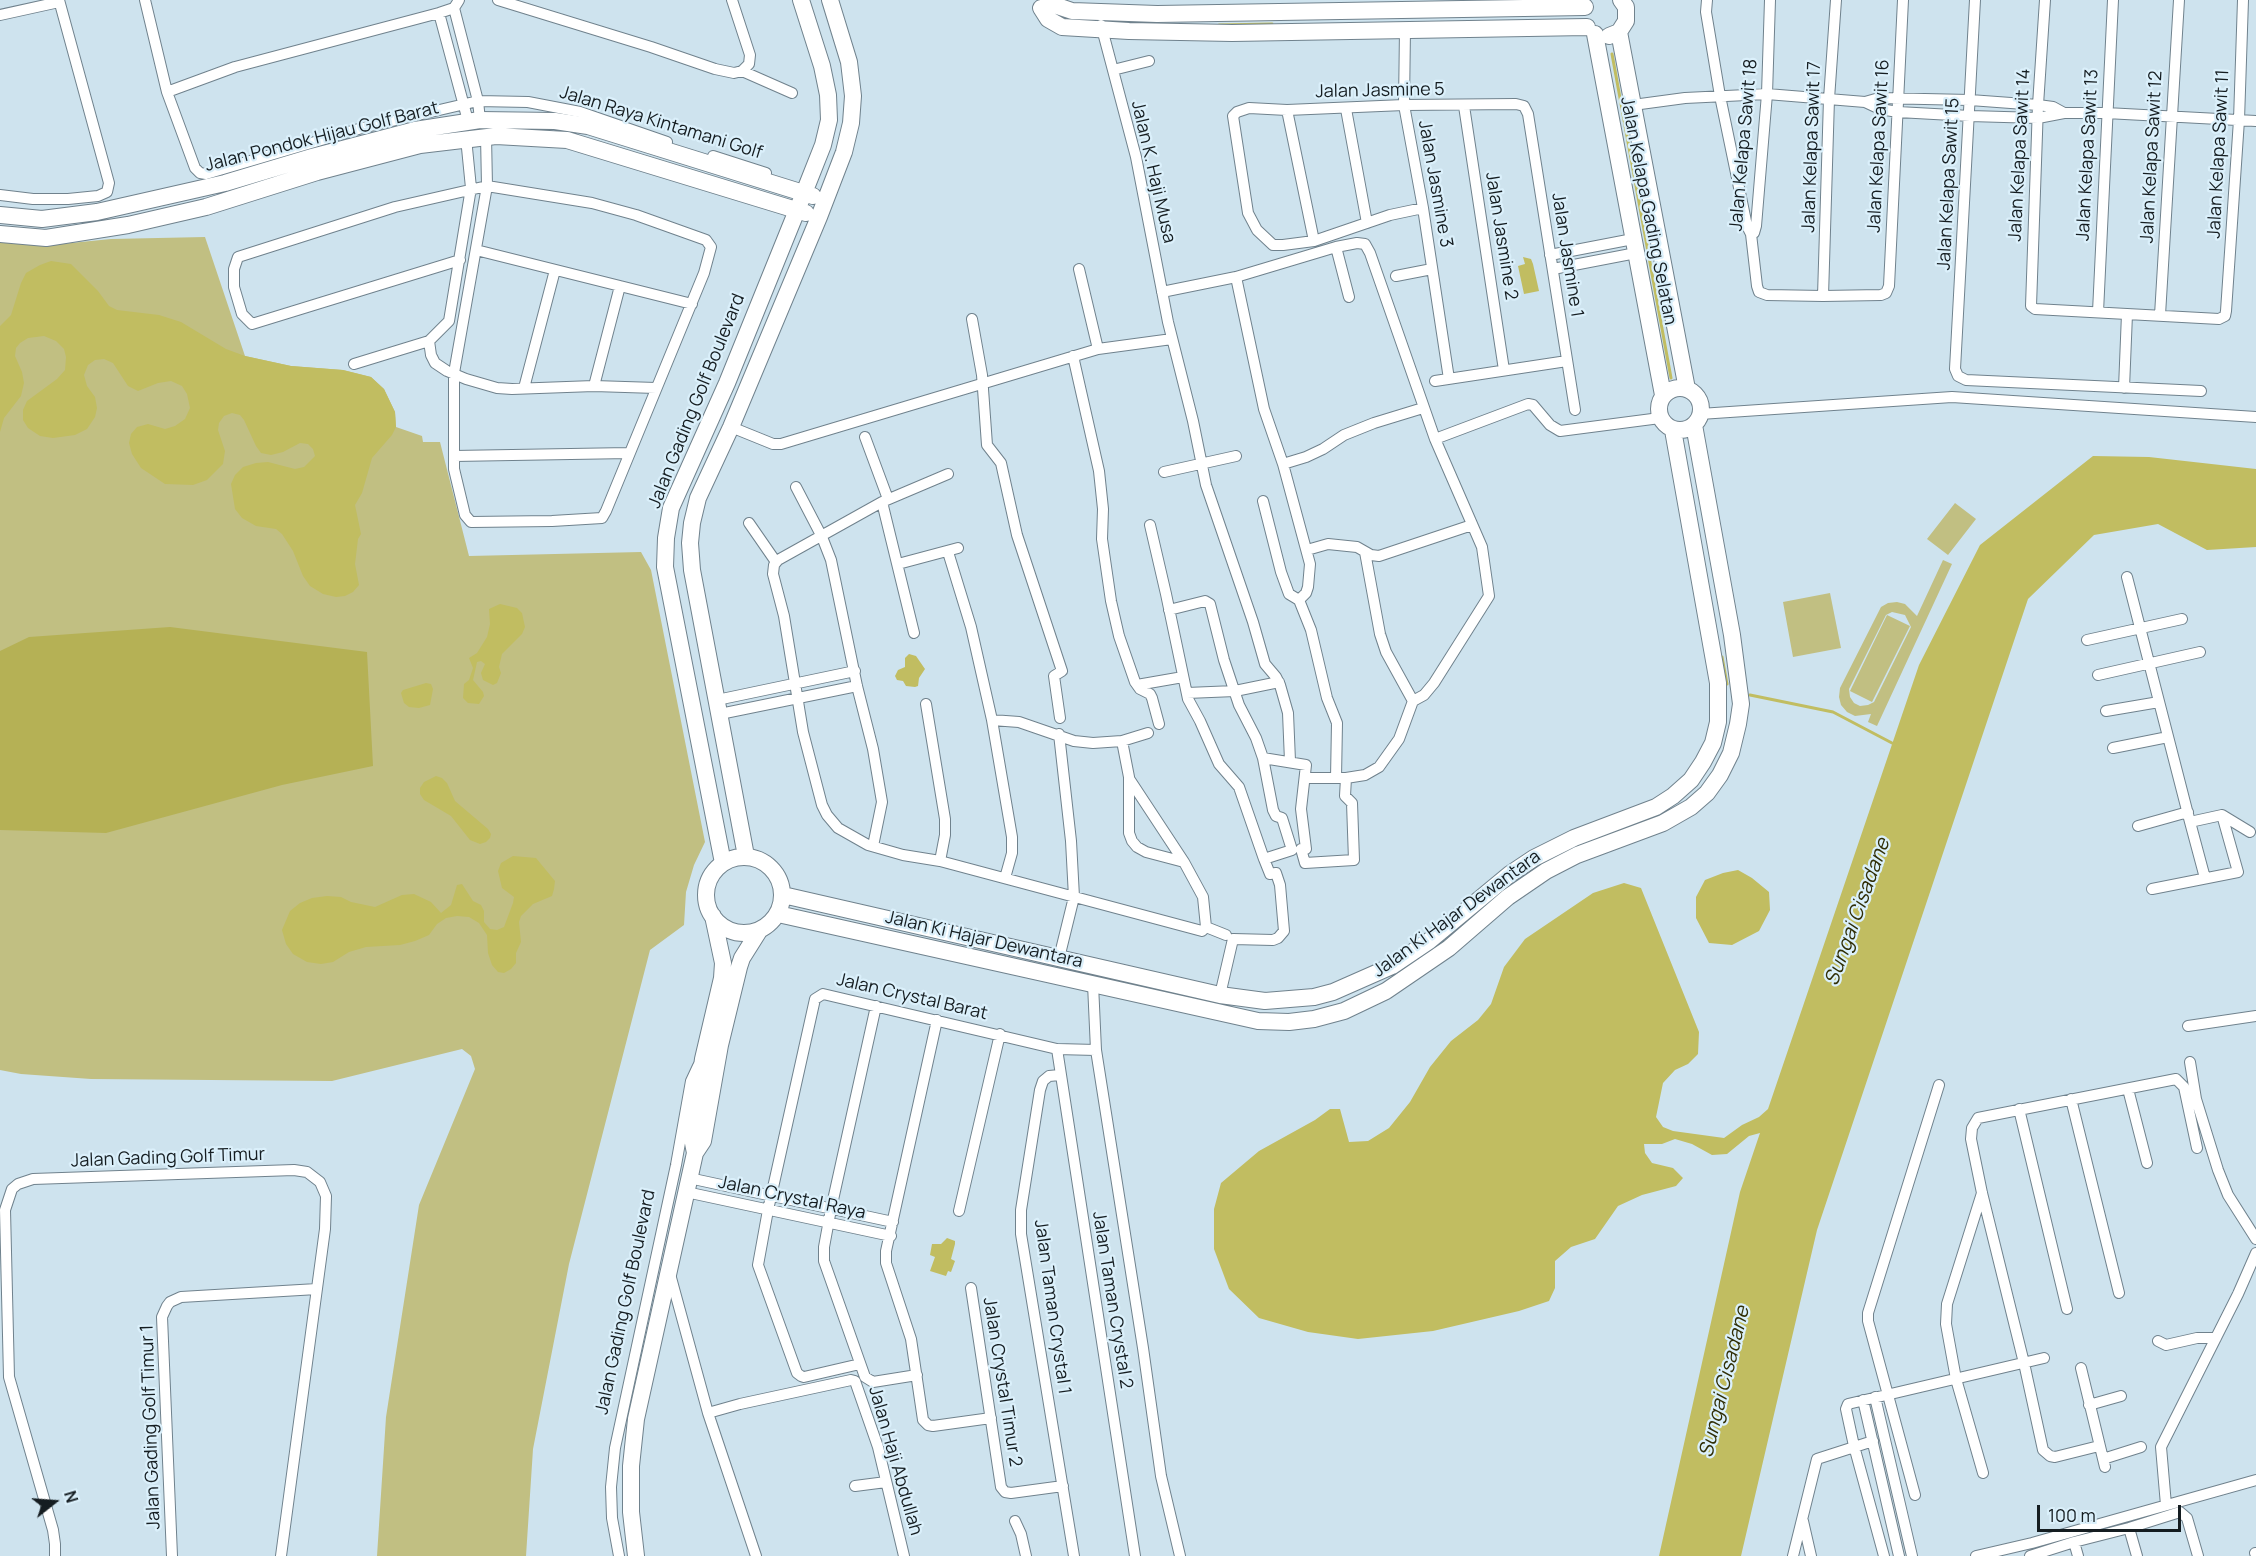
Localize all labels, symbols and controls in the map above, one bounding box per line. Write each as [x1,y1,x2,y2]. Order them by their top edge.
street label: Jalan Kelapa Sawit 18 [1726,58,1762,232]
street label: Jalan Kelapa Sawit 16 [1864,59,1894,233]
street label: Jalan Kelapa Sawit 17 [1798,61,1826,233]
street label: Jalan Kelapa Sawit 14 [2005,68,2035,242]
street label: Jalan Kelapa Sawit 13 [2073,68,2103,242]
street label: Jalan Kelapa Sawit 11 [2204,69,2234,239]
street label: Jalan Kelapa Sawit 12 [2137,70,2167,244]
street label: Jalan Jasmine 5 [1315,79,1445,103]
street label: Jalan Raya Kintamani Golf [557,82,765,164]
street label: Jalan Kelapa Gading Selatan [1615,95,1681,327]
street label: Jalan Pondok Hijau Golf Barat [203,97,441,177]
street label: Jalan Kelapa Sawit 15 [1934,97,1964,271]
street label: Jalan K. Haji Musa [1126,99,1180,245]
street label: Jalan Jasmine 3 [1413,119,1457,249]
street label: Jalan Jasmine 2 [1480,171,1522,301]
street label: Jalan Jasmine 1 [1546,191,1588,319]
street label: Jalan Gading Golf Boulevard [644,291,750,511]
water label: Sungai Cisadane [1820,835,1896,989]
street label: Jalan Ki Hajar Dewantara [1369,846,1545,982]
street label: Jalan Ki Hajar Dewantara [883,907,1085,973]
street label: Jalan Crystal Barat [834,969,990,1025]
street label: Jalan Gading Golf Timur [71,1144,265,1172]
street label: Jalan Crystal Raya [716,1172,868,1224]
street label: Jalan Gading Golf Boulevard [592,1188,660,1416]
street label: Jalan Taman Crystal 2 [1087,1210,1137,1390]
street label: Jalan Taman Crystal 1 [1029,1218,1075,1396]
street label: Jalan Crystal Timur 2 [978,1296,1026,1468]
water label: Sungai Cisadane [1695,1304,1755,1460]
street label: Jalan Gading Golf Timur 1 [137,1324,165,1530]
street label: Jalan Haji Abdullah [863,1384,927,1538]
north arrow [24,1472,84,1532]
text: N [59,1488,83,1505]
scale bar [2040,1493,2184,1531]
text: 100 m [2048,1503,2096,1527]

